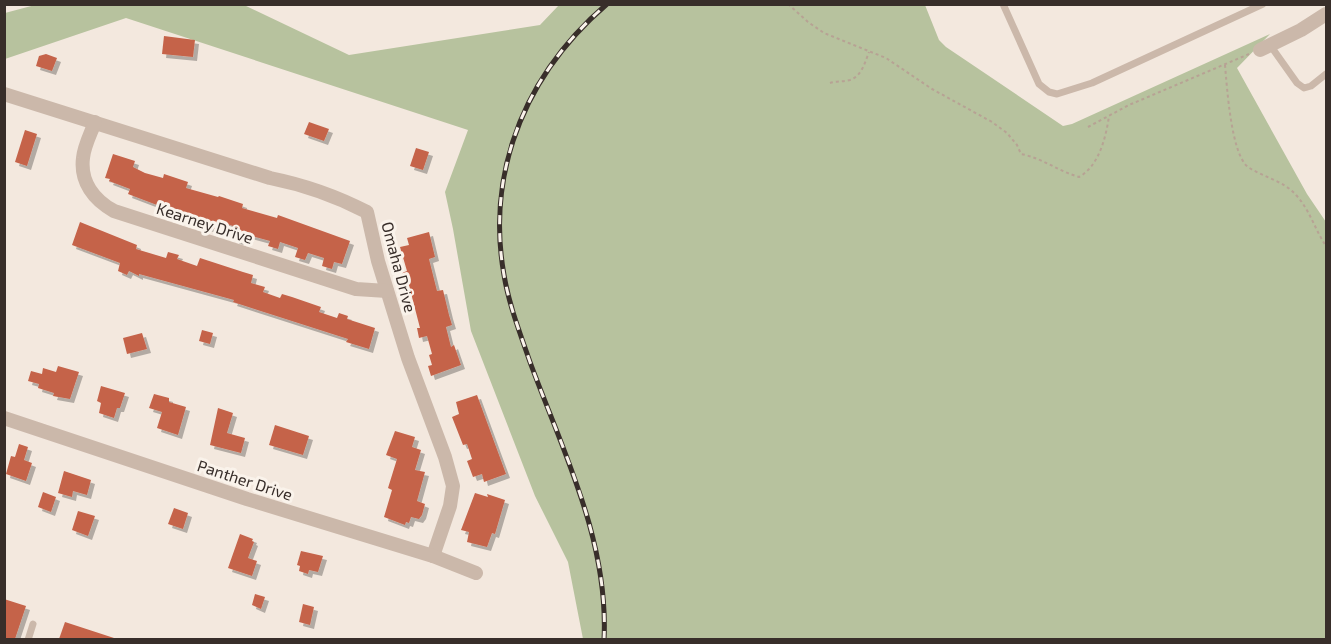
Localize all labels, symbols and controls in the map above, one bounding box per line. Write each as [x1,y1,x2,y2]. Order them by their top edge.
street label: Kearney Drive [154,198,256,247]
street label: Omaha Drive [378,219,421,314]
street label: Panther Drive [195,455,295,504]

